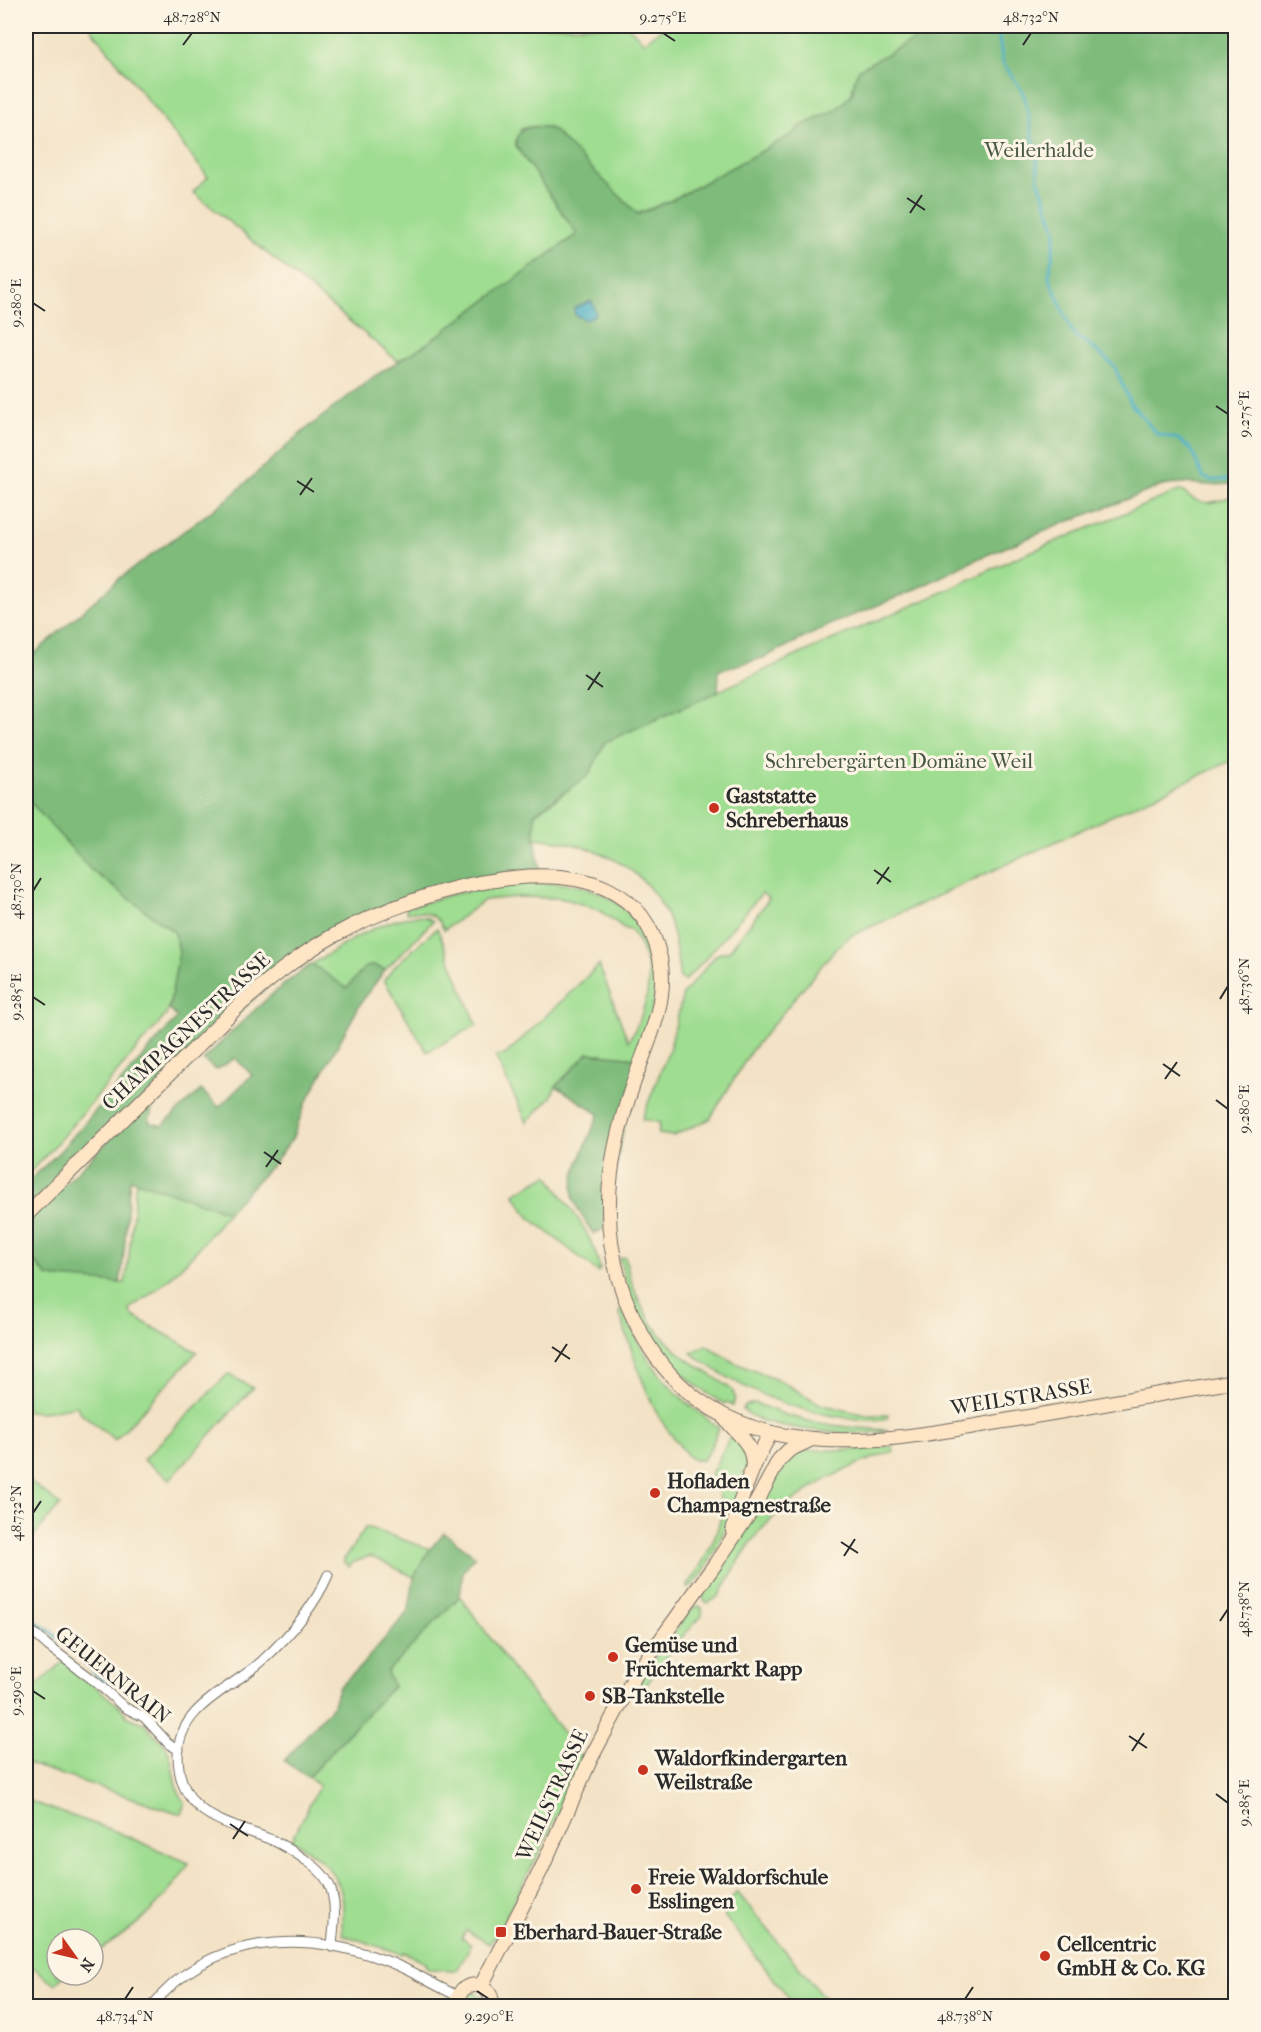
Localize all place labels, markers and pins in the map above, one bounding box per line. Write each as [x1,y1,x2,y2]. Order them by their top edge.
place label: Gaststatte Schreberhaus [726,784,848,832]
marker: Gaststatte Schreberhaus [707,801,721,815]
place label: Hofladen Champagnestraße [667,1469,831,1517]
marker: Hofladen Champagnestraße [648,1486,662,1500]
place label: Gemüse und Früchtemarkt Rapp [624,1633,803,1681]
marker: Gemüse und Früchtemarkt Rapp [606,1650,620,1664]
place label: SB-Tankstelle [602,1684,725,1708]
marker: SB-Tankstelle [583,1689,597,1703]
place label: Waldorfkindergarten Weilstraße [654,1746,848,1794]
marker: Waldorfkindergarten Weilstraße [636,1763,650,1777]
place label: Freie Waldorfschule Esslingen [647,1865,829,1913]
marker: Freie Waldorfschule Esslingen [629,1882,643,1896]
place label: Eberhard-Bauer-Straße [513,1920,722,1944]
marker: Eberhard-Bauer-Straße [494,1925,508,1939]
place label: Cellcentric GmbH & Co. KG [1057,1932,1206,1980]
marker: Cellcentric GmbH & Co. KG [1038,1949,1052,1963]

